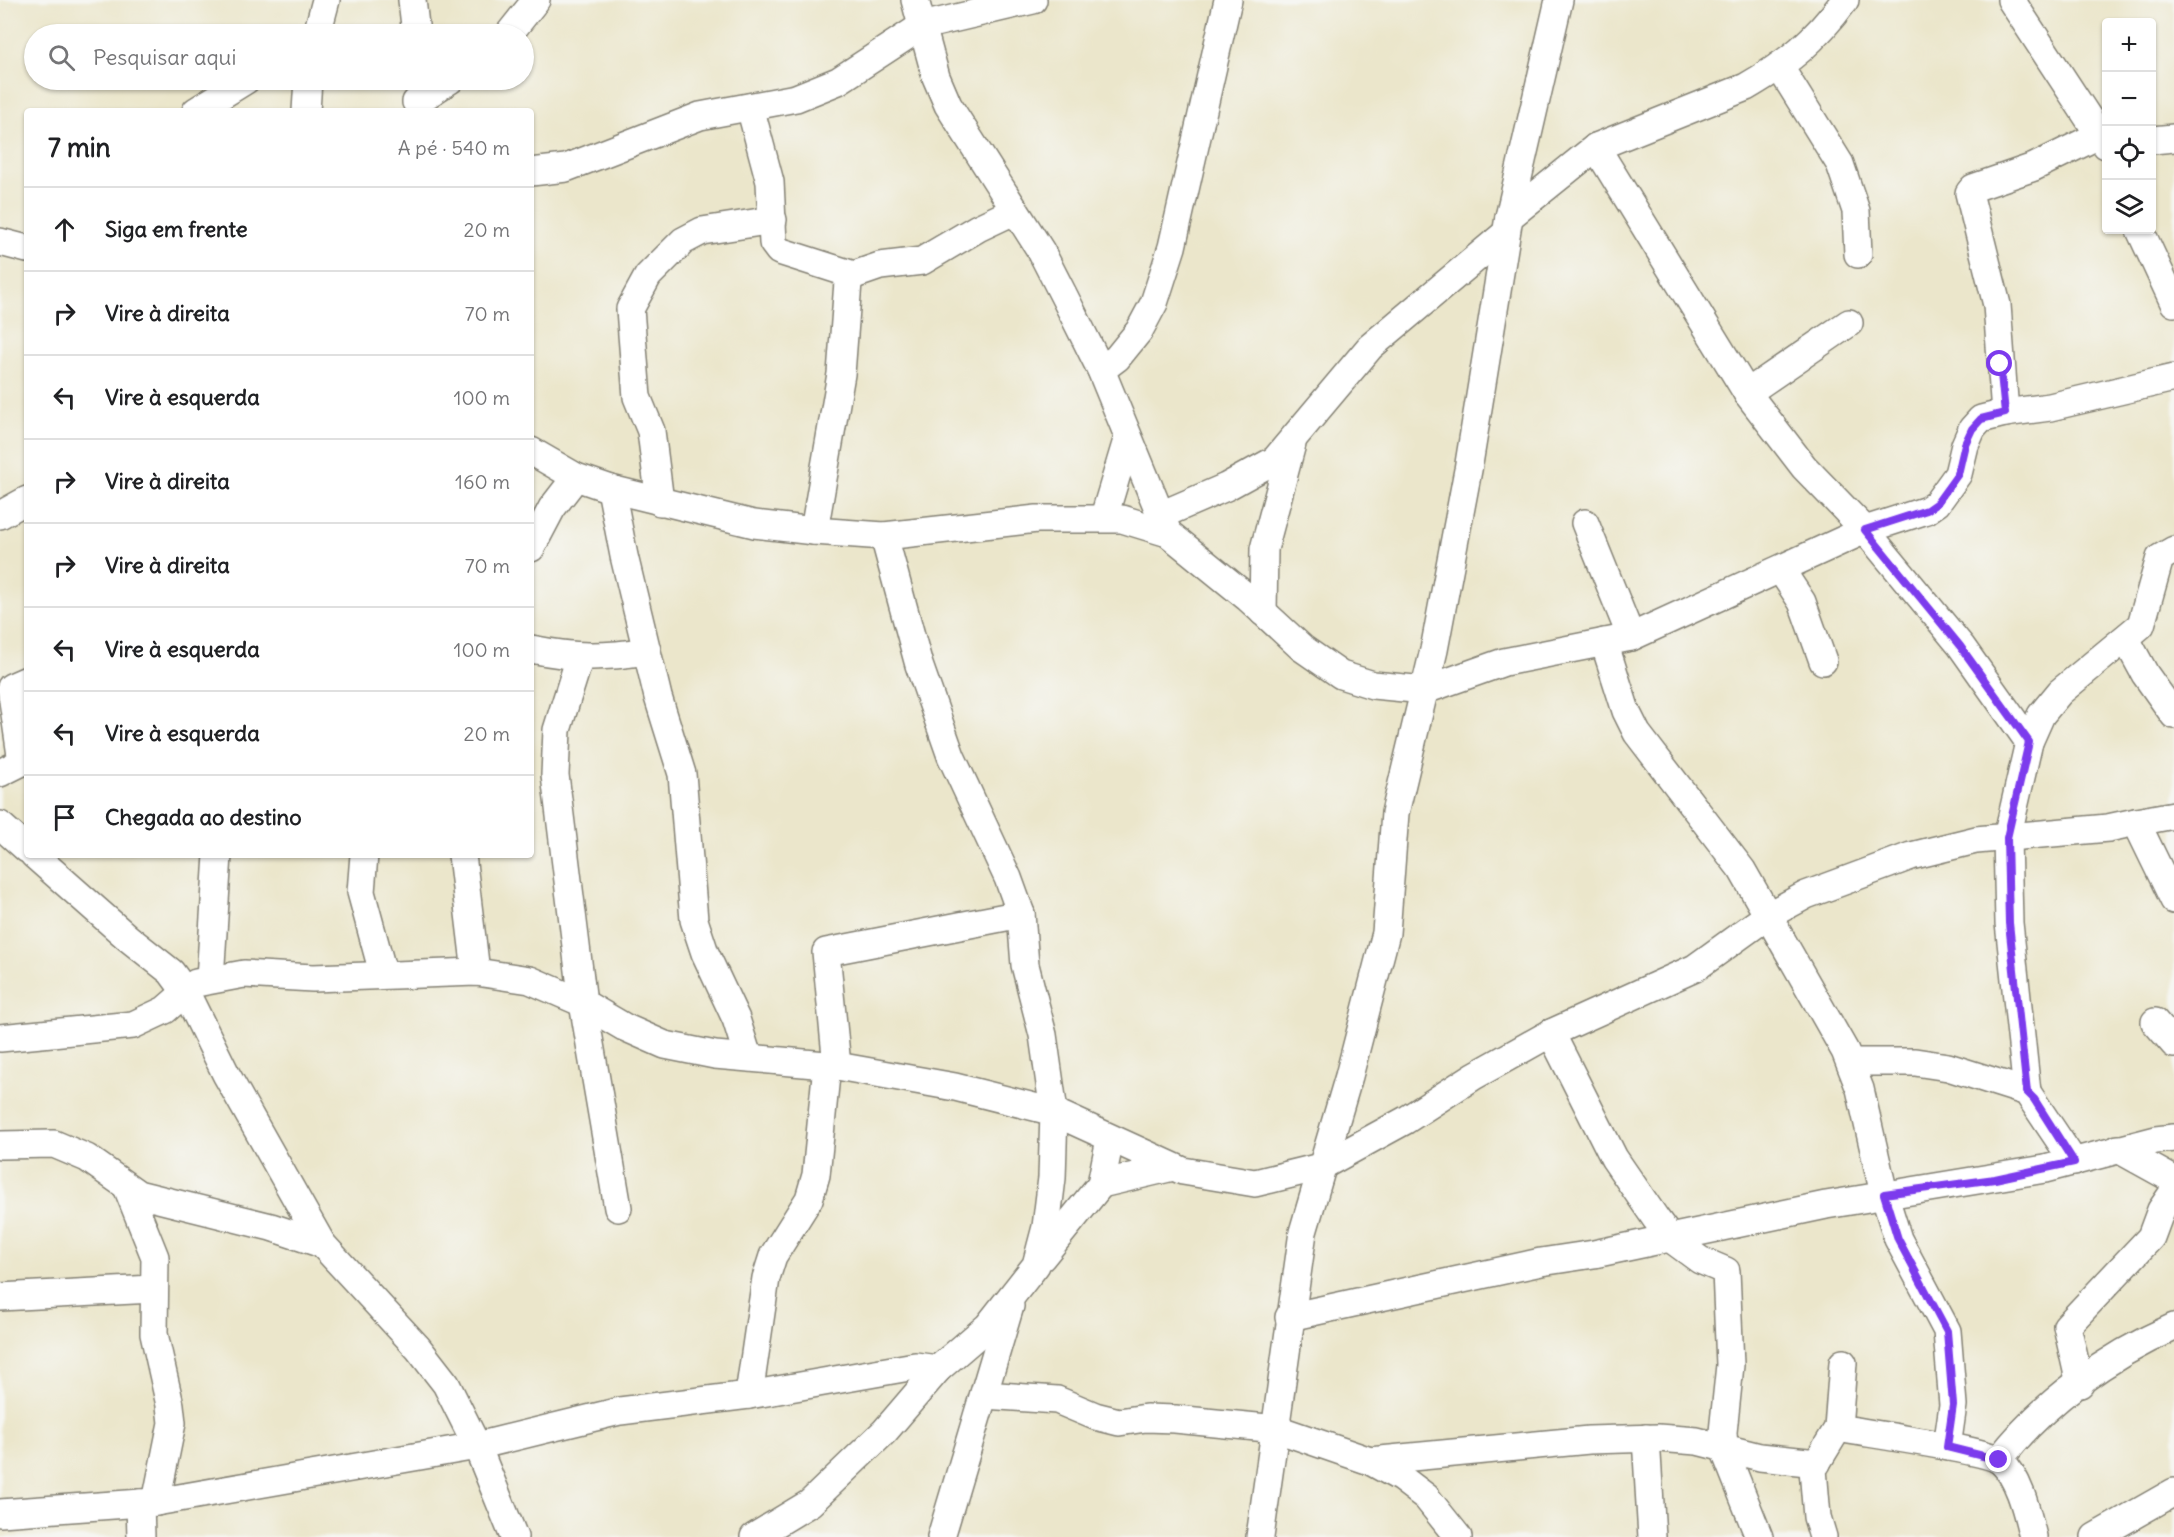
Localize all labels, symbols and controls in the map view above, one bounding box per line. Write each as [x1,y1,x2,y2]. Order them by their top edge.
map controls [2102,18,2156,234]
button: + [2102,18,2156,72]
search box [24,24,534,90]
icon: search [45,41,78,74]
text: Pesquisar aqui [93,43,236,71]
button: − [2102,72,2156,126]
button: locate [2102,126,2156,180]
text: 7 min [48,131,111,164]
text: A pé · 540 m [398,135,510,160]
button: layers [2102,180,2156,234]
icon: ahead [48,213,81,246]
text: Siga em frente [105,215,248,243]
text: 20 m [464,217,510,242]
icon: right [48,297,81,330]
text: Vire à direita [105,299,230,327]
text: 70 m [465,301,510,326]
route start [1986,350,2012,376]
icon: left [48,381,81,414]
text: Vire à esquerda [105,383,260,411]
text: 100 m [453,385,510,410]
icon: right [48,465,81,498]
text: Vire à direita [105,467,230,495]
text: 160 m [455,469,510,494]
icon: right [48,549,81,582]
text: Vire à direita [105,551,230,579]
text: 70 m [465,553,510,578]
icon: left [48,633,81,666]
text: Vire à esquerda [105,635,260,663]
text: 100 m [453,637,510,662]
icon: left [48,717,81,750]
text: Vire à esquerda [105,719,260,747]
text: 20 m [464,721,510,746]
icon: arrive [48,801,81,834]
text: Chegada ao destino [105,803,302,831]
route end [1985,1446,2011,1472]

